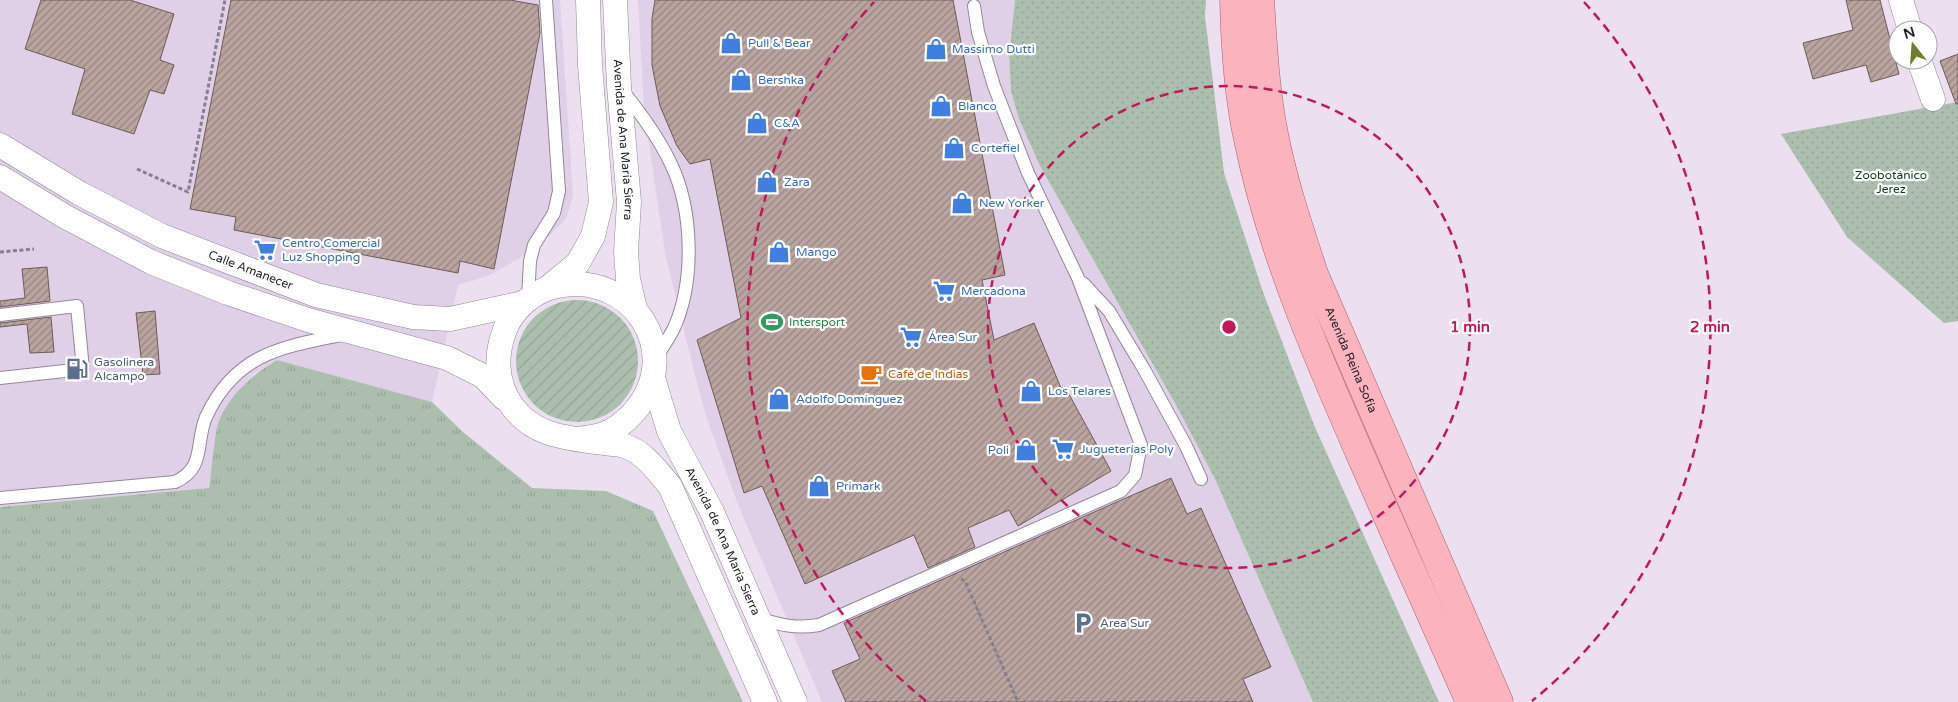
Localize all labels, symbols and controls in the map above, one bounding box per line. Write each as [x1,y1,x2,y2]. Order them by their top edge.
north arrow [1888,20,1938,70]
text: N [1901,23,1917,43]
shop icon: Pull & Bear [718,30,744,56]
place label: Pull & Bear [748,36,811,50]
shop icon: Massimo Dutti [923,36,949,62]
place label: Massimo Dutti [952,42,1035,56]
street label: Avenida de Ana María Sierra [611,59,636,221]
shop icon: Bershka [728,67,754,93]
place label: Bershka [758,73,804,87]
shop icon: Blanco [928,93,954,119]
place label: Blanco [958,99,997,113]
shop icon: C&A [744,110,770,136]
place label: C&A [774,116,800,130]
shop icon: Cortefiel [941,135,967,161]
place label: Cortefiel [971,141,1020,155]
park label: Zoobotánico Jerez [1855,168,1927,196]
shop icon: Zara [754,169,780,195]
place label: Zara [784,175,810,189]
shop icon: New Yorker [949,190,975,216]
place label: New Yorker [979,196,1045,210]
place label: Centro Comercial Luz Shopping [282,236,380,264]
supermarket icon: Centro Comercial Luz Shopping [252,237,278,263]
shop icon: Mango [766,239,792,265]
place label: Mango [796,245,837,259]
street label: Calle Amanecer [206,247,295,293]
supermarket icon: Mercadona [931,278,957,304]
place label: Mercadona [961,284,1026,298]
street label: Avenida Reina Sofía [1322,305,1380,415]
sports icon: Intersport [759,309,785,335]
place label: Intersport [789,315,846,329]
centre of rings [1220,318,1238,336]
text: 1 min [1450,318,1490,336]
text: 2 min [1690,318,1730,336]
supermarket icon: Área Sur [898,324,924,350]
place label: Área Sur [928,330,978,344]
place label: Gasolinera Alcampo [94,355,154,383]
fuel station icon: Gasolinera Alcampo [64,356,90,382]
cafe icon: Café de Indias [858,361,884,387]
place label: Café de Indias [888,367,968,381]
shop icon: Los Telares [1018,378,1044,404]
place label: Los Telares [1048,384,1111,398]
shop icon: Adolfo Domínguez [766,386,792,412]
place label: Adolfo Domínguez [796,392,902,406]
supermarket icon: Jugueterías Poly [1050,436,1076,462]
shop icon: Poli [1013,437,1039,463]
place label: Jugueterías Poly [1080,442,1174,456]
place label: Poli [988,443,1009,457]
street label: Avenida de Ana María Sierra [682,465,763,617]
shop icon: Primark [806,473,832,499]
place label: Primark [836,479,881,493]
parking icon: Area Sur [1070,610,1096,636]
place label: Area Sur [1100,616,1150,630]

